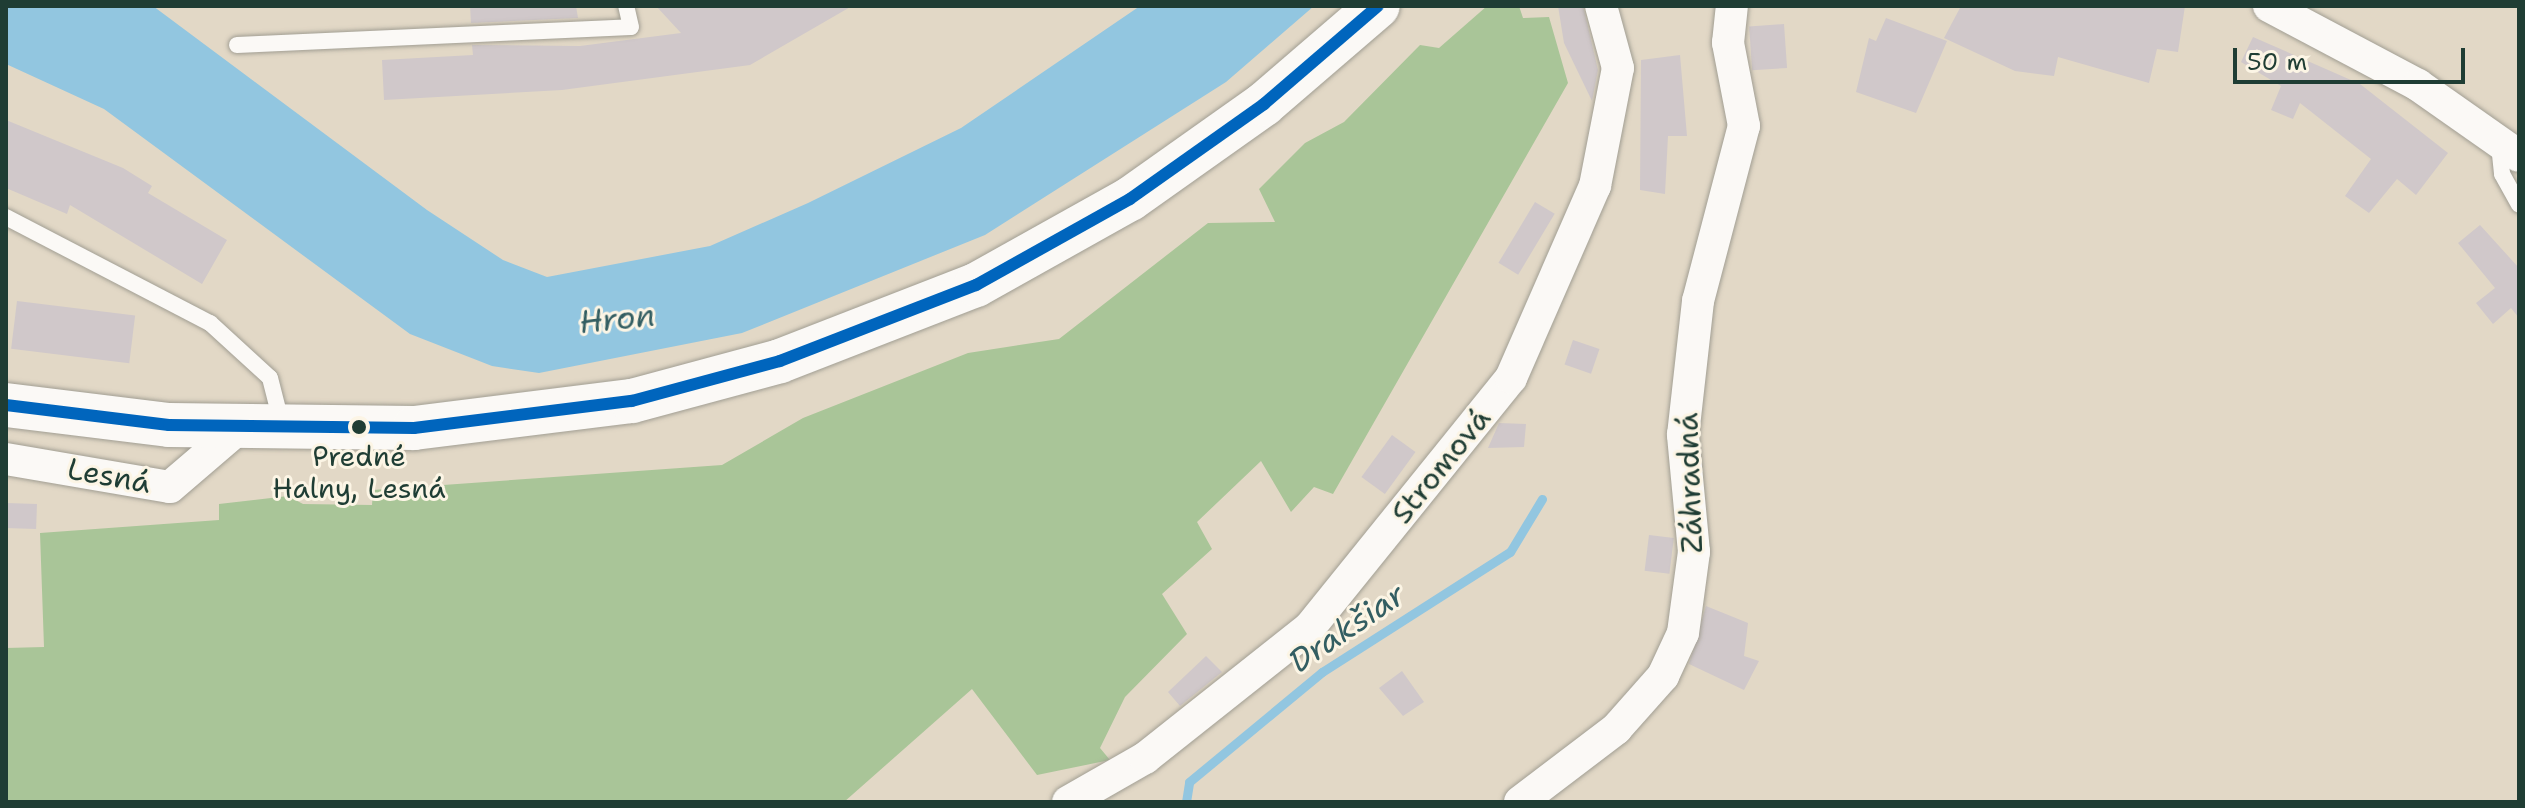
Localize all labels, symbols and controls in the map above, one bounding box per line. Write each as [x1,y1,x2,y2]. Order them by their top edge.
scale bar [2237,32,2469,82]
text: 50 m [2247,46,2307,78]
water label: Hron [577,296,657,342]
street label: Stromová [1384,401,1498,531]
street label: Záhradná [1670,412,1710,554]
marker: Predné Halny, Lesná [351,419,367,435]
place label: Predné Halny, Lesná [272,439,446,505]
street label: Lesná [65,451,153,501]
water label: Drakšiar [1282,575,1412,681]

